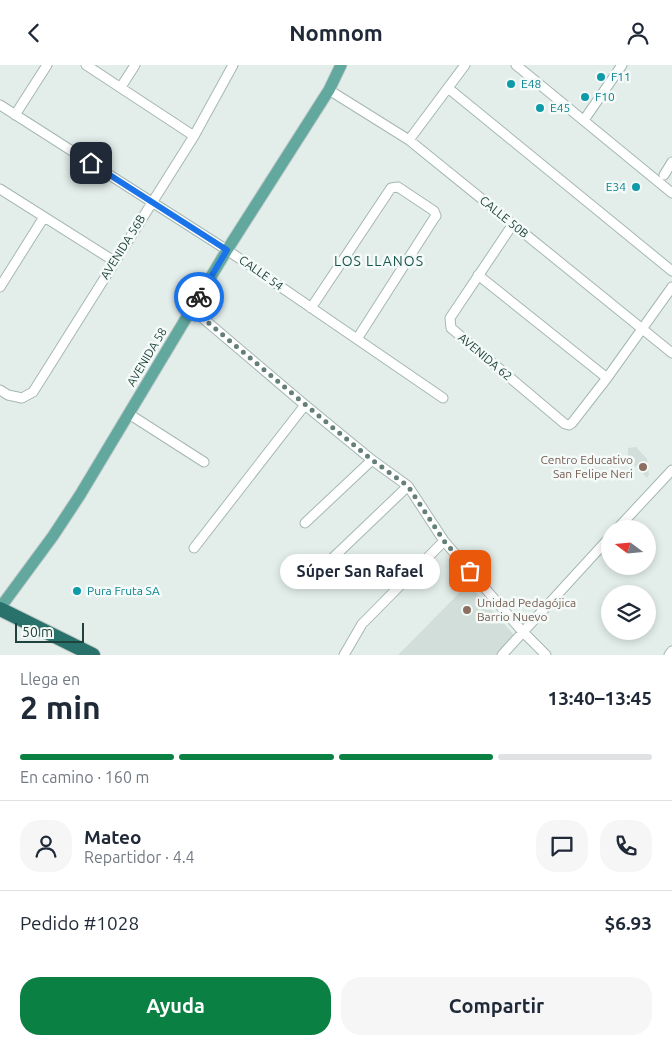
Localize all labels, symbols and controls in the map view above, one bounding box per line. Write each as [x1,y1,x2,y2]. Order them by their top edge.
icon: back [20,19,48,47]
icon: person [624,19,652,47]
text: Nomnom [289,20,383,45]
place label: F11 [611,70,631,83]
marker: F11 [595,71,607,83]
place label: E48 [521,77,542,90]
marker: E48 [505,78,517,90]
place label: F10 [595,90,615,103]
marker: F10 [579,91,591,103]
place label: E45 [550,101,570,114]
marker: E45 [534,102,546,114]
pin [70,142,112,184]
icon: home [77,149,105,177]
place label: E34 [606,180,626,193]
marker: E34 [630,181,642,193]
street label: CALLE 50B [478,193,531,240]
street label: AVENIDA 56B [98,212,147,281]
street label: CALLE 54 [237,253,286,293]
district label: LOS LLANOS [334,253,424,269]
courier [174,272,224,322]
icon: bike [185,283,213,311]
street label: AVENIDA 58 [124,325,169,388]
street label: AVENIDA 62 [456,331,515,383]
place label: Centro Educativo San Felipe Neri [540,453,633,480]
marker: Centro Educativo San Felipe Neri [637,461,649,473]
north arrow [601,520,656,575]
map controls [601,520,656,640]
pin [449,550,491,592]
callout: Súper San Rafael [280,553,440,589]
icon: bag [456,557,484,585]
text: Súper San Rafael [297,562,423,580]
place label: Pura Fruta SA [87,584,160,597]
marker: Pura Fruta SA [71,585,83,597]
button: layers [601,585,656,640]
place label: Unidad Pedagójica Barrio Nuevo [477,596,576,623]
marker: Unidad Pedagójica Barrio Nuevo [461,604,473,616]
scale bar [15,620,84,643]
text: 50 m [22,624,53,640]
text: Llega en [20,670,80,688]
text: 13:40–13:45 [547,687,652,709]
text: 2 min [20,689,101,725]
text: En camino · 160 m [20,768,149,786]
button: person [20,820,72,872]
button: chat [536,820,588,872]
button: phone [600,820,652,872]
text: Mateo [84,826,142,848]
text: Repartidor · 4.4 [84,848,195,866]
text: Pedido #1028 [20,912,139,934]
text: $6.93 [604,912,652,934]
button: Ayuda [20,977,331,1035]
button: Compartir [341,977,652,1035]

